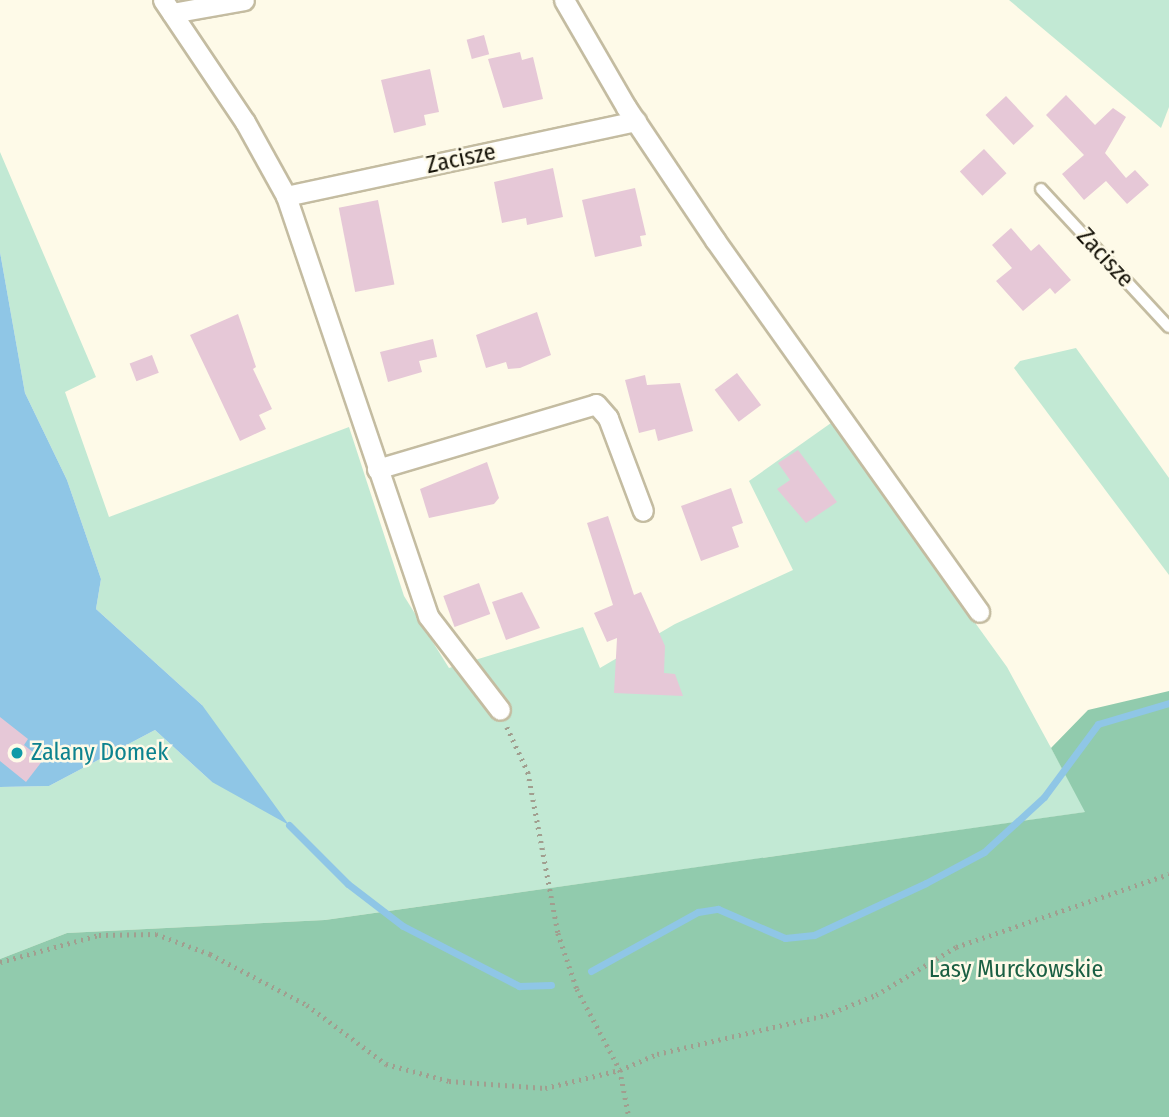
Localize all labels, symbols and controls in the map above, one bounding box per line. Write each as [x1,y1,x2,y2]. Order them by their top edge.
street label: Zacisze [424,138,498,180]
street label: Zacisze [1070,222,1140,294]
place label: Zalany Domek [31,739,168,767]
marker: Zalany Domek [9,745,25,761]
park label: Lasy Murckowskie [929,956,1103,984]

